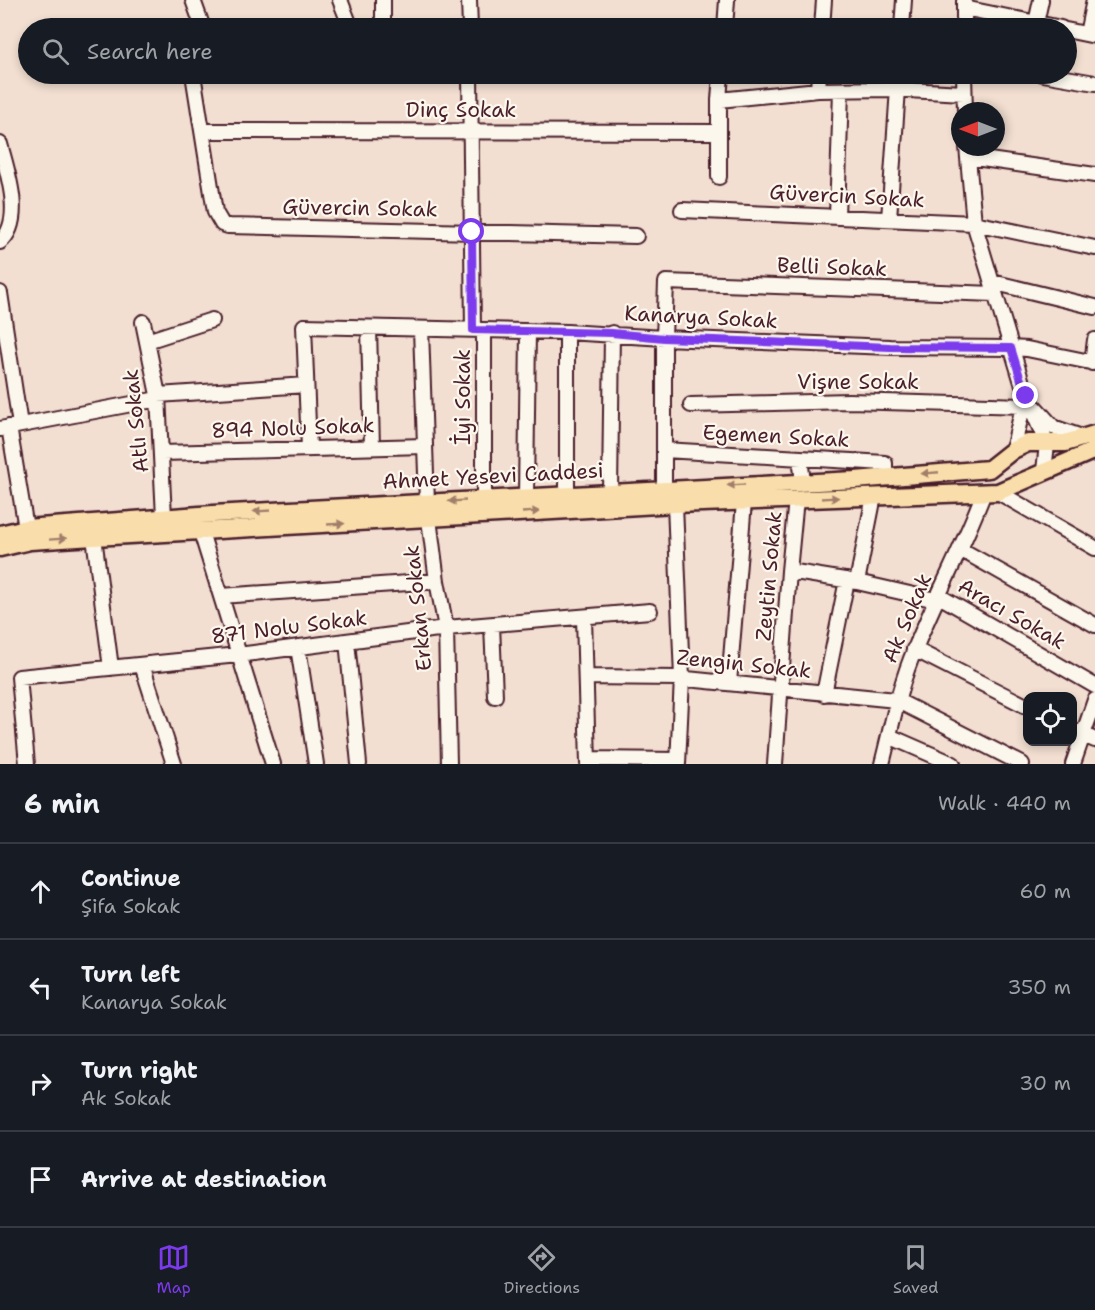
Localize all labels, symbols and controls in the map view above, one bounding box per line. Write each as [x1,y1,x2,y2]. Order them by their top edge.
search box [18,18,1077,84]
icon: search [39,35,72,68]
text: Search here [87,37,213,66]
street label: Dinç Sokak [406,96,516,124]
north arrow [951,102,1005,156]
street label: Güvercin Sokak [769,178,925,214]
street label: Güvercin Sokak [282,193,438,223]
route start [458,218,484,244]
street label: Belli Sokak [777,251,887,283]
street label: Kanarya Sokak [624,299,778,335]
street label: İyi Sokak [449,349,477,445]
street label: Atlı Sokak [117,368,155,474]
street label: Vişne Sokak [797,368,919,396]
route end [1012,382,1038,408]
street label: 894 Nolu Sokak [211,411,375,445]
street label: Egemen Sokak [702,418,850,454]
street label: Ahmet Yesevi Caddesi [382,456,604,496]
one-way arrow [921,468,940,478]
one-way arrow [726,480,745,490]
one-way arrow [821,493,840,502]
one-way arrow [448,497,467,506]
one-way arrow [253,506,272,516]
one-way arrow [521,508,540,517]
street label: Zeytin Sokak [749,510,789,642]
one-way arrow [327,519,346,529]
one-way arrow [48,535,67,544]
street label: Erkan Sokak [397,544,439,672]
street label: Ak Sokak [876,569,938,667]
street label: Aracı Sokak [953,572,1071,656]
street label: 871 Nolu Sokak [209,604,369,650]
street label: Zengin Sokak [675,643,813,685]
map controls [1023,692,1077,746]
button: locate [1023,692,1077,746]
text: 6 min [24,786,100,821]
text: Walk · 440 m [938,790,1071,816]
text: Continue [81,864,181,893]
icon: ahead [24,875,57,908]
text: 60 m [1019,878,1071,904]
text: Şifa Sokak [81,893,181,919]
text: Turn left [81,960,180,989]
icon: left [24,971,57,1004]
text: 350 m [1007,974,1071,1000]
text: Kanarya Sokak [81,989,227,1015]
text: Turn right [81,1056,198,1085]
icon: right [24,1067,57,1100]
text: 30 m [1019,1070,1071,1096]
text: Ak Sokak [81,1085,171,1111]
icon: arrive [24,1163,57,1196]
text: Arrive at destination [81,1165,327,1194]
tab: Map [157,1241,191,1298]
tab: Directions [504,1241,580,1298]
tab: Saved [893,1241,939,1298]

